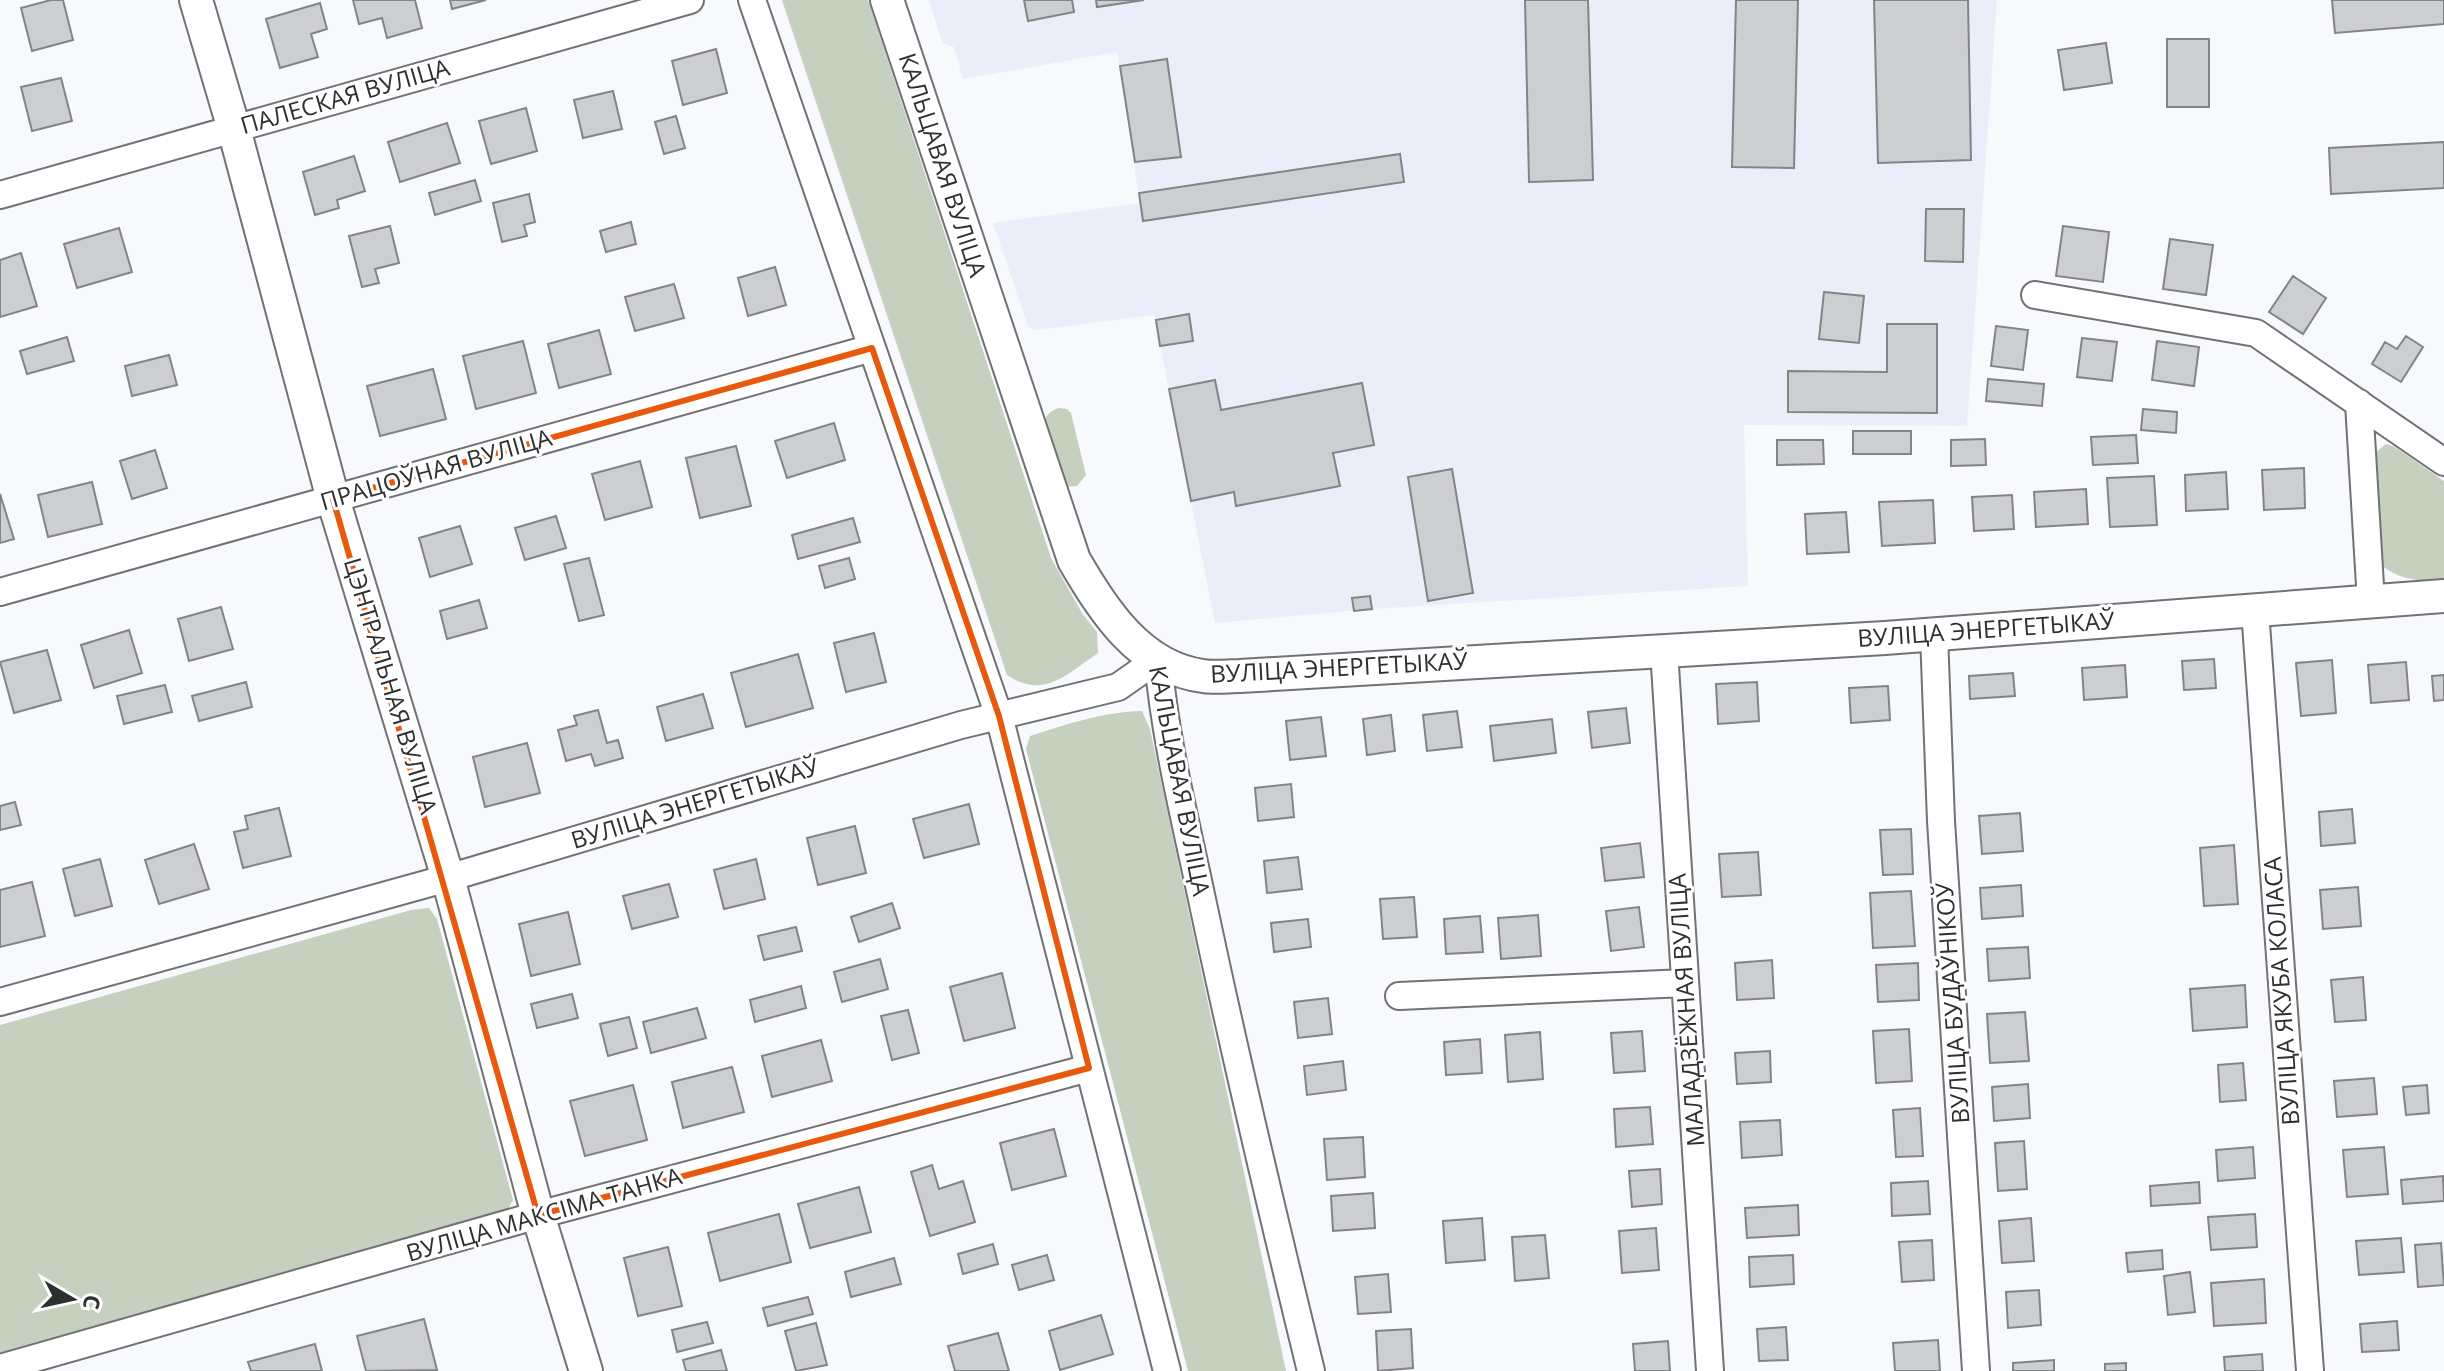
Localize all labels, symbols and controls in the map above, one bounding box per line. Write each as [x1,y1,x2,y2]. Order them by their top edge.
street label: КАЛЬЦАВАЯ ВУЛІЦА [892,48,995,282]
street label: ПАЛЕСКАЯ ВУЛІЦА [236,50,454,141]
street label: ПРАЦОЎНАЯ ВУЛІЦА [316,419,556,517]
street label: ЦЭНТРАЛЬНАЯ ВУЛІЦА [337,553,446,819]
street label: ВУЛІЦА ЭНЕРГЕТЫКАЎ [1856,603,2116,654]
street label: ВУЛІЦА ЭНЕРГЕТЫКАЎ [1209,643,1469,690]
street label: КАЛЬЦАВАЯ ВУЛІЦА [1142,663,1219,899]
street label: ВУЛІЦА ЭНЕРГЕТЫКАЎ [567,749,823,856]
street label: ВУЛІЦА ЯКУБА КОЛАСА [2255,855,2306,1127]
street label: МАЛАДЗЁЖНАЯ ВУЛІЦА [1659,872,1712,1148]
street label: ВУЛІЦА БУДАЎНІКОЎ [1927,881,1976,1125]
street label: ВУЛІЦА МАКСІМА ТАНКА [402,1158,686,1269]
north arrow [32,1259,112,1339]
text: С [77,1293,109,1312]

